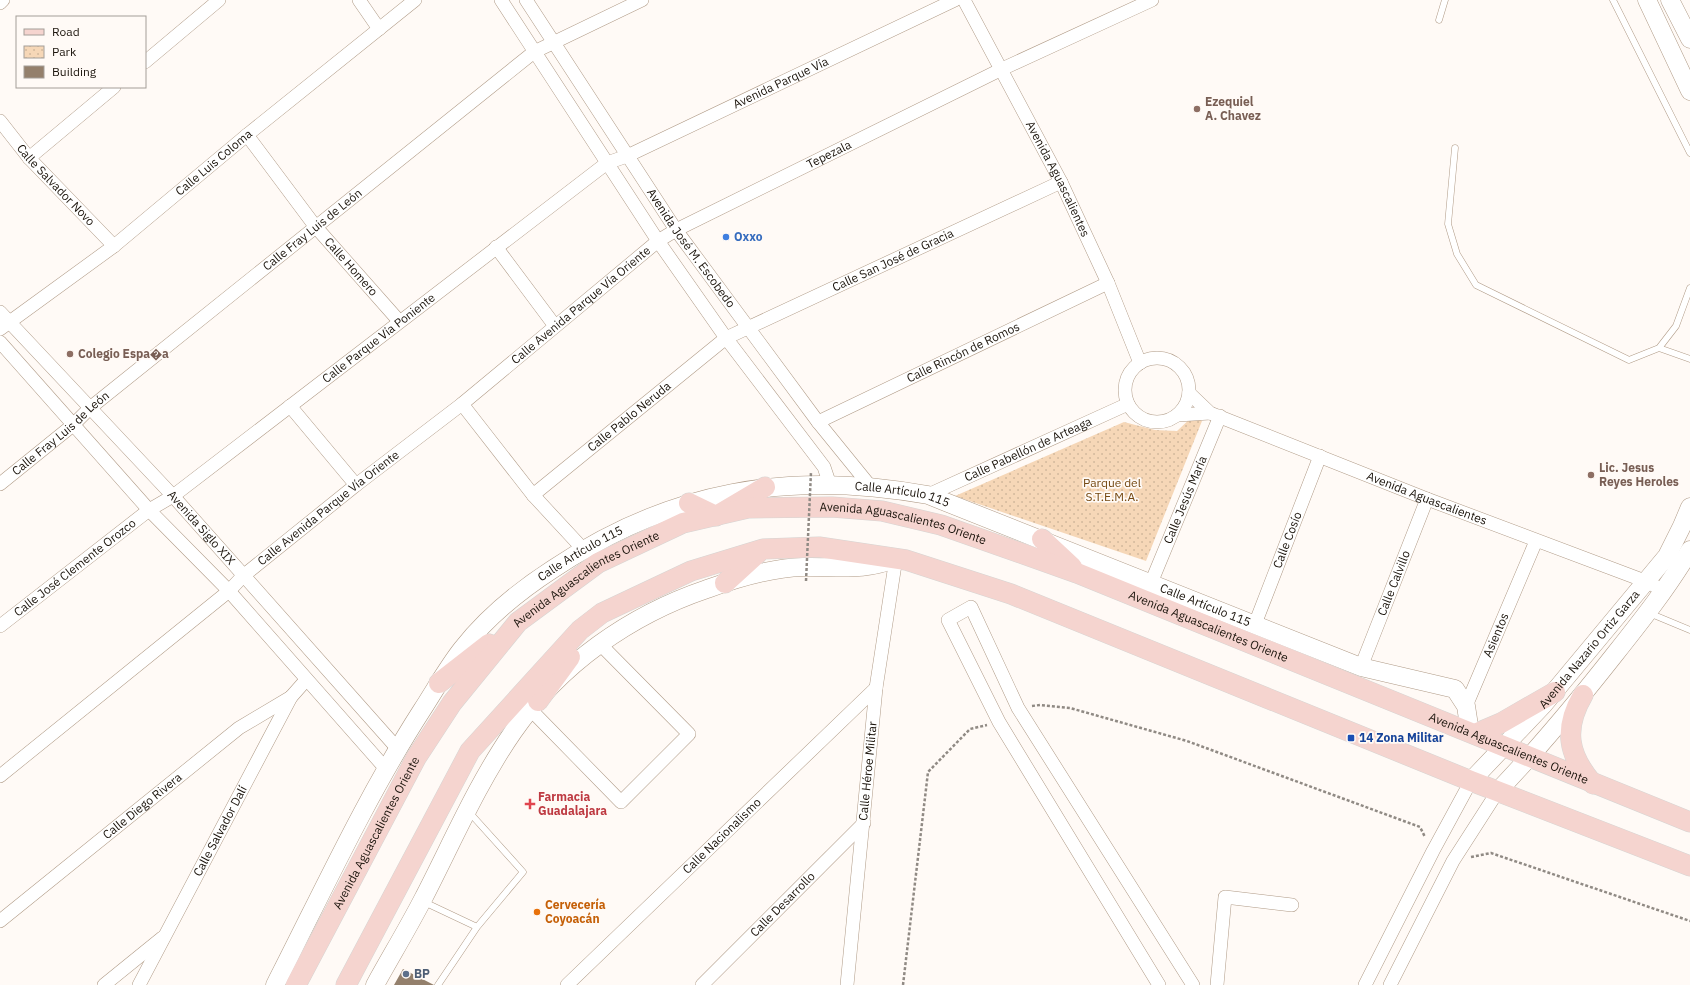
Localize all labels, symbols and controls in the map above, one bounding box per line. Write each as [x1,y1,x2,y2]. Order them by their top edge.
legend [16,16,146,88]
text: Road [52,24,80,39]
text: Park [52,44,77,59]
street label: Avenida Parque Vía [730,53,831,112]
text: Building [52,64,97,79]
place label: Ezequiel A. Chavez [1205,94,1261,123]
marker: Ezequiel A. Chavez [1192,104,1202,114]
street label: Avenida Aguascalientes [1023,118,1093,239]
street label: Calle Luis Coloma [172,126,255,199]
street label: Tepezala [804,136,854,171]
street label: Calle Salvador Novo [14,141,99,229]
street label: Calle Fray Luis de León [260,185,365,274]
street label: Avenida José M. Escobedo [644,185,739,311]
street label: Calle San José de Gracia [830,225,956,294]
place label: Oxxo [734,229,763,244]
marker: Oxxo [721,232,731,242]
street label: Calle Homero [322,234,381,299]
street label: Calle Avenida Parque Vía Oriente [508,242,654,367]
street label: Calle Parque Vía Poniente [319,289,438,386]
street label: Calle Rincón de Romos [904,318,1022,385]
place label: Colegio Espa�a [78,346,169,361]
marker: Colegio Espa�a [65,349,75,359]
street label: Calle Pablo Neruda [584,378,674,455]
street label: Calle Fray Luis de León [9,388,112,478]
street label: Calle Pabellón de Arteaga [962,413,1094,484]
street label: Calle Avenida Parque Vía Oriente [254,447,402,568]
street label: Calle Jesús María [1160,453,1210,546]
place label: Lic. Jesus Reyes Heroles [1599,460,1679,489]
street label: Avenida Aguascalientes [1365,468,1489,528]
marker: Lic. Jesus Reyes Heroles [1586,470,1596,480]
park label: Parque del S.T.E.M.A. [1083,475,1141,504]
street label: Calle Artículo 115 [854,478,952,510]
street label: Avenida Siglo XIX [165,487,239,568]
street label: Avenida Aguascalientes Oriente [819,499,989,548]
street label: Calle Cosío [1269,509,1305,570]
street label: Calle José Clemente Orozco [11,515,139,619]
street label: Calle Artículo 115 [534,522,625,584]
street label: Avenida Aguascalientes Oriente [509,527,662,630]
street label: Calle Calvillo [1374,548,1413,618]
street label: Calle Artículo 115 [1158,580,1253,630]
street label: Avenida Nazario Ortiz Garza [1536,586,1643,712]
street label: Avenida Aguascalientes Oriente [1127,587,1291,665]
street label: Asientos [1480,610,1512,659]
street label: Avenida Aguascalientes Oriente [1427,709,1591,787]
street label: Calle Héroe Militar [855,720,880,821]
place label: 14 Zona Militar [1359,730,1444,745]
marker: 14 Zona Militar [1346,733,1356,743]
street label: Avenida Aguascalientes Oriente [329,753,423,912]
street label: Calle Diego Rivera [100,769,185,842]
street label: Calle Salvador Dalí [190,783,250,879]
place label: Farmacia Guadalajara [538,789,607,818]
street label: Calle Nacionalismo [679,794,764,877]
marker: Farmacia Guadalajara [525,799,535,809]
street label: Calle Desarrollo [747,868,818,940]
place label: Cervecería Coyoacán [545,897,606,926]
marker: Cervecería Coyoacán [532,907,542,917]
place label: BP [414,966,430,981]
marker: BP [401,969,411,979]

